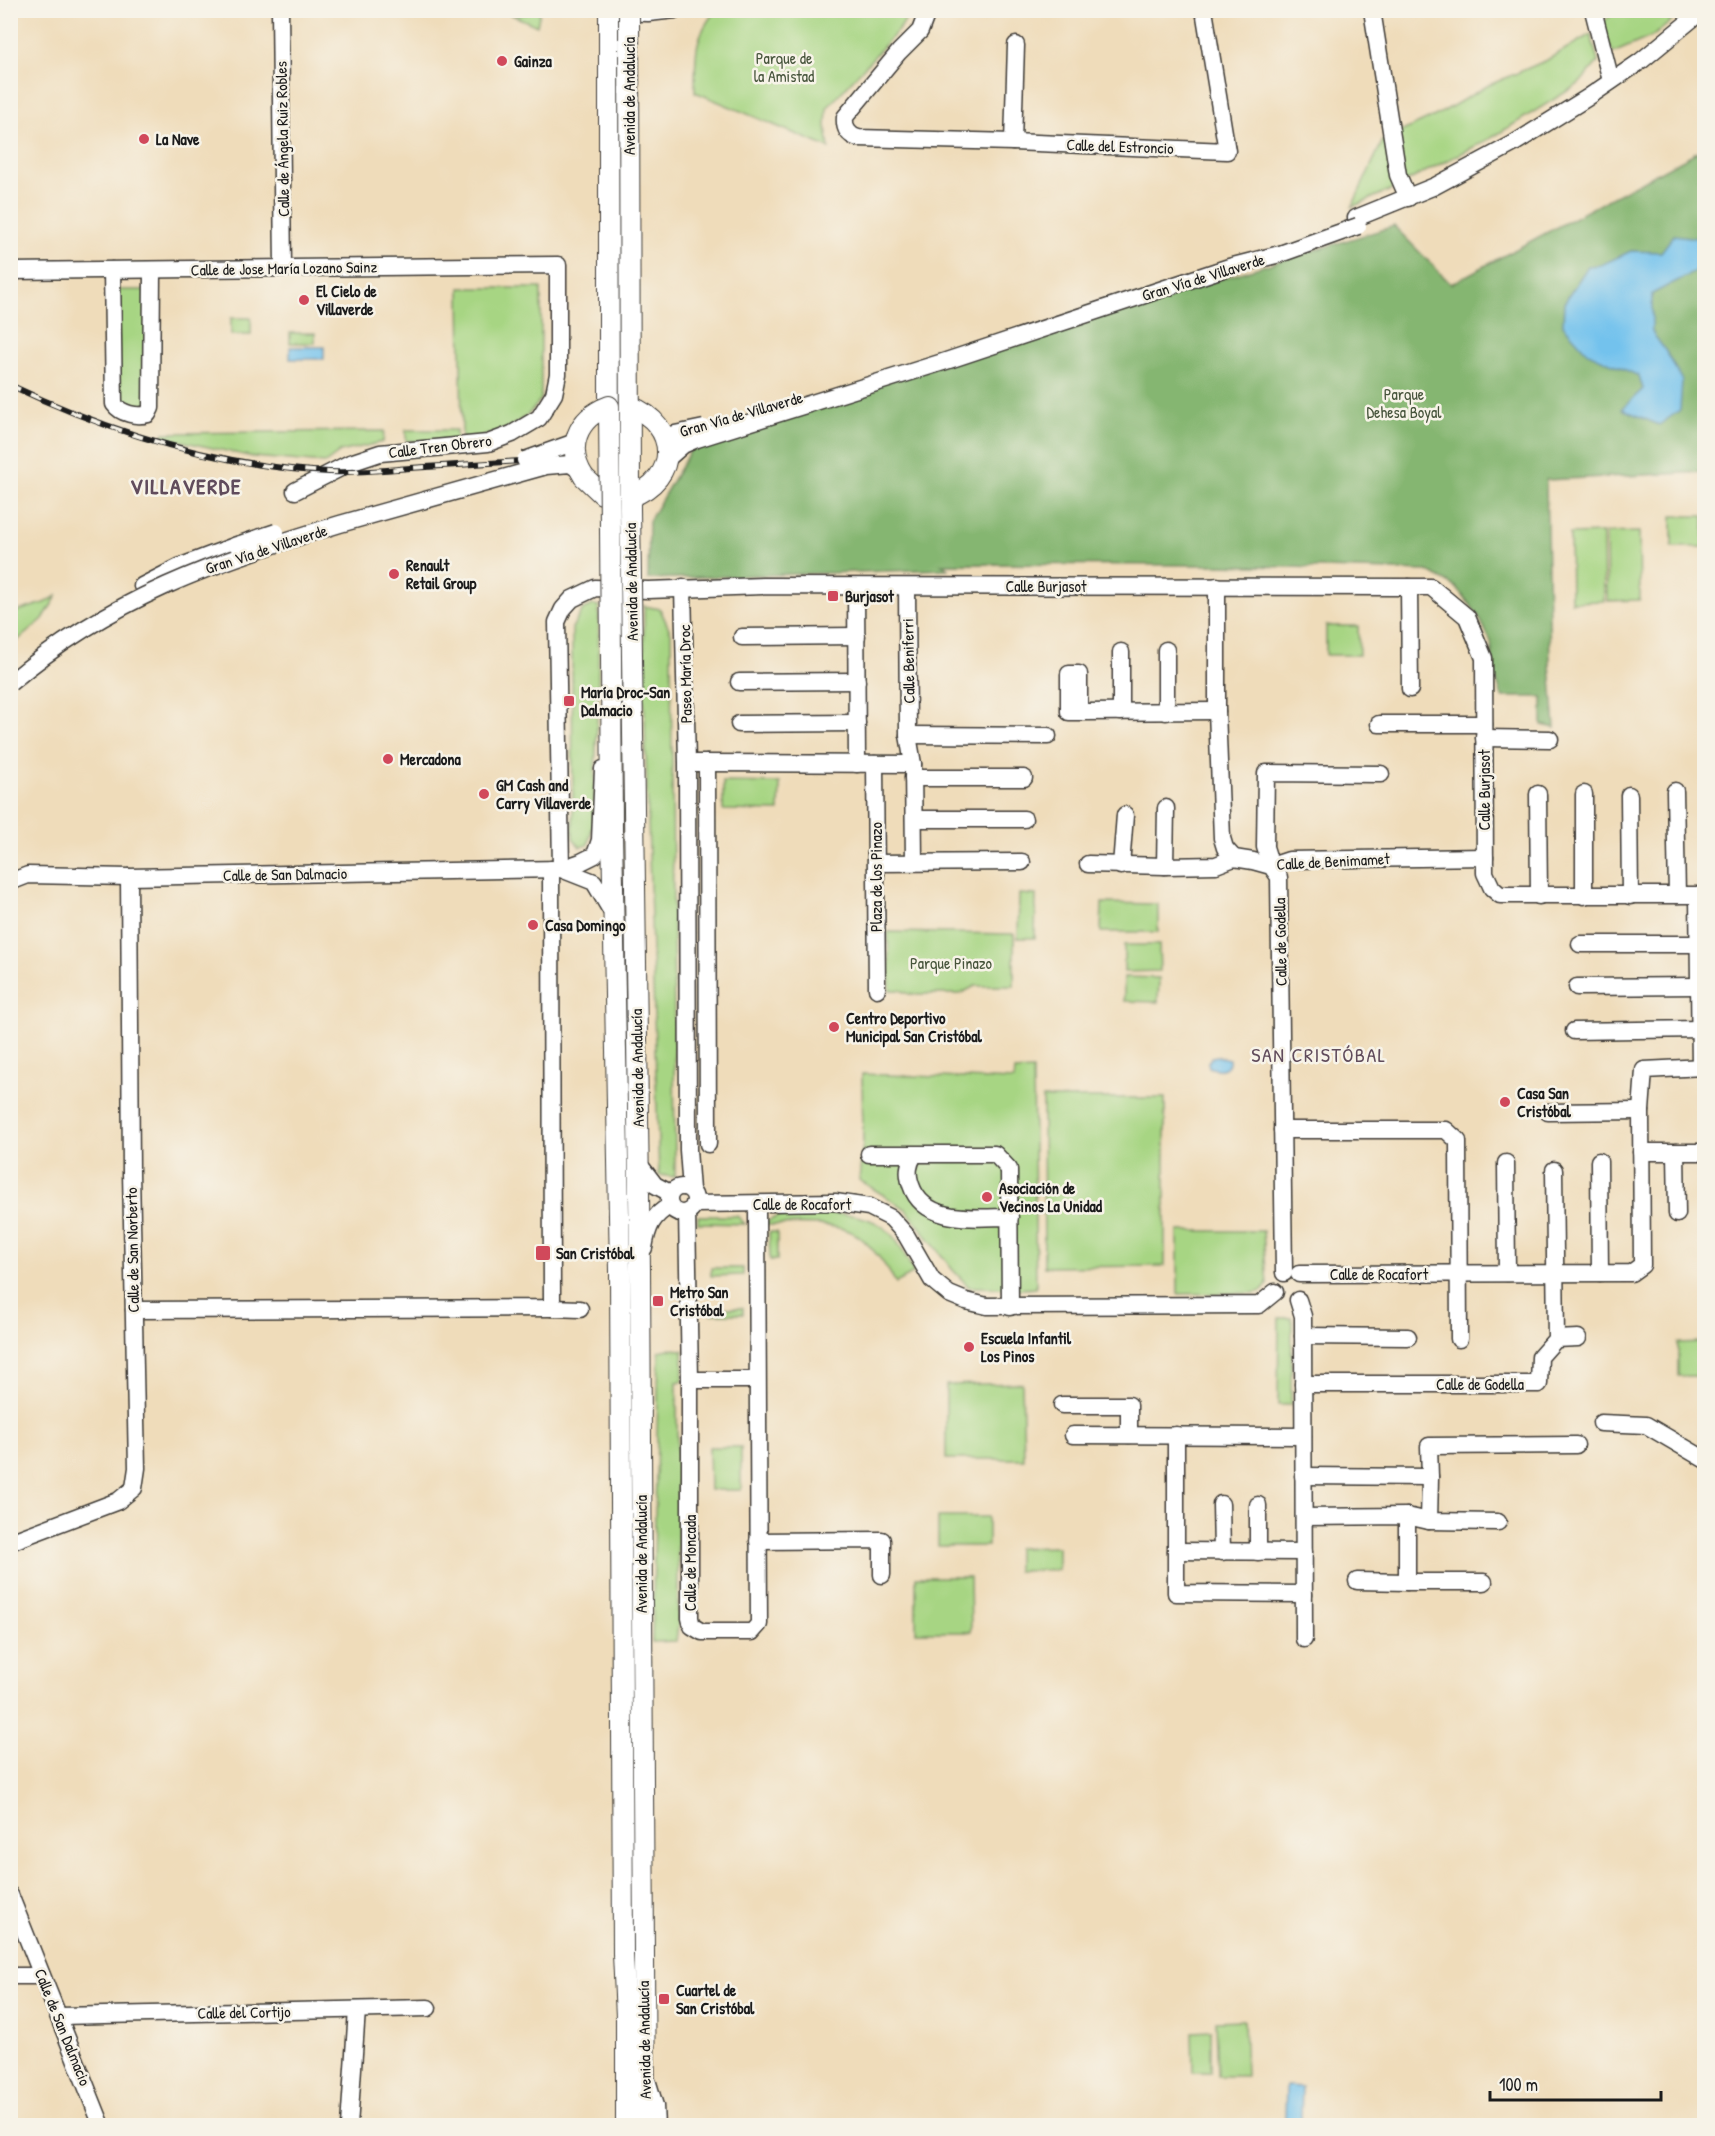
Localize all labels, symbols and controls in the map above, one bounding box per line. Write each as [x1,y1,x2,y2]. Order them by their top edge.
street label: Avenida de Andalucía [618,37,640,155]
park label: Parque de la Amistad [754,47,814,87]
place label: Gainza [514,50,553,72]
marker: Gainza [495,54,509,68]
street label: Calle de Ángela Ruiz Robles [270,61,294,217]
place label: La Nave [156,128,200,150]
marker: La Nave [137,132,151,146]
street label: Calle del Estroncio [1066,133,1175,159]
street label: Gran Vía de Villaverde [1139,248,1268,306]
street label: Calle de Jose María Lozano Sainz [191,255,378,281]
place label: El Cielo de Villaverde [316,280,377,320]
marker: El Cielo de Villaverde [297,293,311,307]
park label: Parque Dehesa Boyal [1366,383,1442,423]
street label: Gran Vía de Villaverde [677,386,806,442]
street label: Calle Tren Obrero [387,429,493,463]
district label: VILLAVERDE [130,471,242,501]
street label: Gran Vía de Villaverde [202,519,330,579]
street label: Avenida de Andalucía [619,523,643,641]
place label: Renault Retail Group [406,554,477,595]
marker: Renault Retail Group [387,567,401,581]
street label: Calle Burjasot [1006,575,1087,597]
place label: Burjasot [845,585,894,607]
marker: Burjasot [826,589,840,603]
street label: Calle Beniferri [896,618,920,704]
street label: Paseo María Droc [673,624,697,723]
place label: María Droc-San Dalmacio [581,681,670,721]
marker: María Droc-San Dalmacio [562,694,576,708]
place label: Mercadona [400,748,461,770]
street label: Calle Burjasot [1473,749,1495,830]
marker: Mercadona [381,752,395,766]
place label: GM Cash and Carry Villaverde [496,774,592,815]
marker: GM Cash and Carry Villaverde [477,787,491,801]
street label: Plaza de los Pinazo [865,821,887,932]
street label: Calle de Benimamet [1276,847,1391,875]
street label: Calle de San Dalmacio [223,862,348,886]
street label: Calle de Godella [1268,898,1292,986]
place label: Casa Domingo [545,914,626,937]
marker: Casa Domingo [526,918,540,932]
park label: Parque Pinazo [910,952,993,974]
place label: Centro Deportivo Municipal San Cristóbal [846,1007,983,1048]
street label: Avenida de Andalucía [625,1009,649,1127]
marker: Centro Deportivo Municipal San Cristóbal [827,1020,841,1034]
district label: SAN CRISTÓBAL [1251,1041,1387,1068]
place label: Casa San Cristóbal [1517,1082,1571,1122]
marker: Casa San Cristóbal [1498,1095,1512,1109]
place label: Asociación de Vecinos La Unidad [999,1177,1103,1217]
street label: Calle de San Norberto [120,1187,144,1313]
marker: Asociación de Vecinos La Unidad [980,1190,994,1204]
street label: Calle de Rocafort [753,1193,852,1215]
place label: San Cristóbal [556,1242,635,1264]
marker: San Cristóbal [534,1244,552,1262]
street label: Calle de Rocafort [1330,1263,1429,1285]
place label: Metro San Cristóbal [670,1281,729,1321]
marker: Metro San Cristóbal [651,1294,665,1308]
place label: Escuela Infantil Los Pinos [981,1327,1072,1367]
marker: Escuela Infantil Los Pinos [962,1340,976,1354]
street label: Calle de Godella [1436,1373,1524,1395]
street label: Avenida de Andalucía [630,1495,652,1613]
street label: Calle de Moncada [679,1515,701,1611]
street label: Calle de San Dalmacio [30,1965,97,2089]
place label: Cuartel de San Cristóbal [676,1979,755,2019]
street label: Avenida de Andalucía [632,1981,656,2099]
marker: Cuartel de San Cristóbal [657,1992,671,2006]
street label: Calle del Cortijo [197,2000,291,2024]
scale bar [1490,2064,1661,2102]
text: 100 m [1499,2072,1538,2097]

